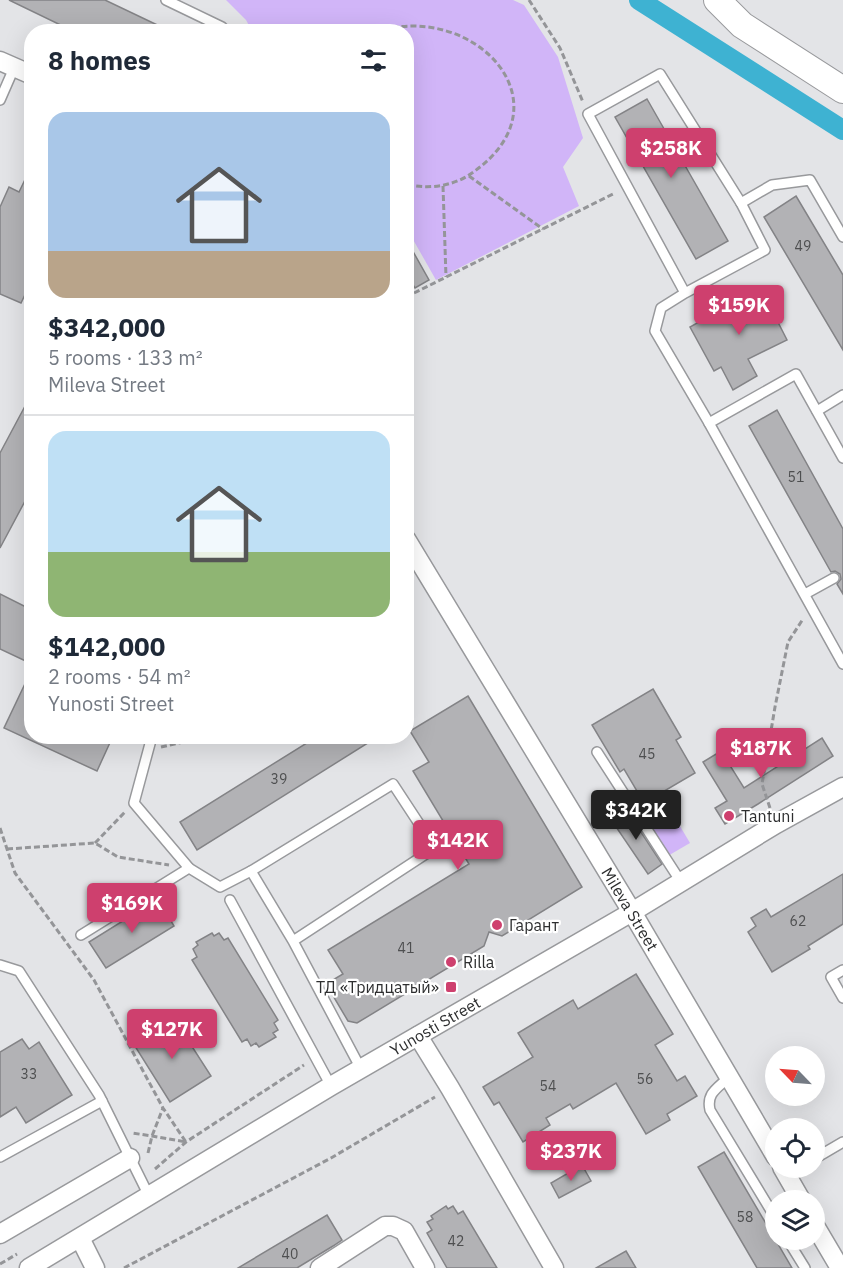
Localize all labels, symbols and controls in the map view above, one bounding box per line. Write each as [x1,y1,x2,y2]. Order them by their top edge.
text: 8 homes [48,43,151,77]
icon: filters [357,44,390,77]
pin: $258K [629,128,713,179]
text: $258K [640,134,702,161]
icon: home [165,151,273,259]
house number: 49 [795,237,811,255]
pin: $159K [697,285,781,336]
text: $159K [708,291,770,318]
text: $342,000 [48,310,165,344]
text: 5 rooms · 133 m² [48,344,203,371]
text: Mileva Street [48,371,165,398]
house number: 51 [788,468,804,486]
icon: home [165,470,273,578]
text: $142,000 [48,629,165,663]
text: 2 rooms · 54 m² [48,663,191,690]
text: Yunosti Street [48,690,174,717]
pin: $187K [719,728,803,779]
text: $187K [730,734,792,761]
house number: 45 [639,745,655,763]
house number: 39 [271,770,287,788]
pin: $342K [594,790,678,841]
text: $342K [605,796,667,823]
place label: Tantuni [741,806,794,826]
marker: Tantuni [722,809,736,823]
pin: $142K [416,820,500,871]
text: $142K [427,826,489,853]
street label: Mileva Street [597,864,663,954]
pin: $169K [90,883,174,934]
text: $169K [101,889,163,916]
house number: 62 [790,912,806,930]
place label: Гарант [509,915,559,935]
marker: Гарант [490,918,504,932]
house number: 41 [398,939,414,957]
place label: Rilla [463,952,495,972]
marker: Rilla [444,955,458,969]
place label: ТД «Тридцатый» [316,977,439,997]
marker: ТД «Тридцатый» [444,980,458,994]
street label: Yunosti Street [386,992,484,1060]
pin: $127K [130,1009,214,1060]
text: $127K [141,1015,203,1042]
north arrow [765,1046,825,1106]
map controls [765,1046,825,1250]
house number: 33 [21,1065,37,1083]
house number: 56 [637,1070,653,1088]
house number: 54 [540,1077,556,1095]
button: locate [765,1118,825,1178]
pin: $237K [529,1131,613,1182]
text: $237K [540,1137,602,1164]
button: layers [765,1190,825,1250]
house number: 58 [737,1208,753,1226]
house number: 42 [448,1232,464,1250]
house number: 40 [282,1245,298,1263]

